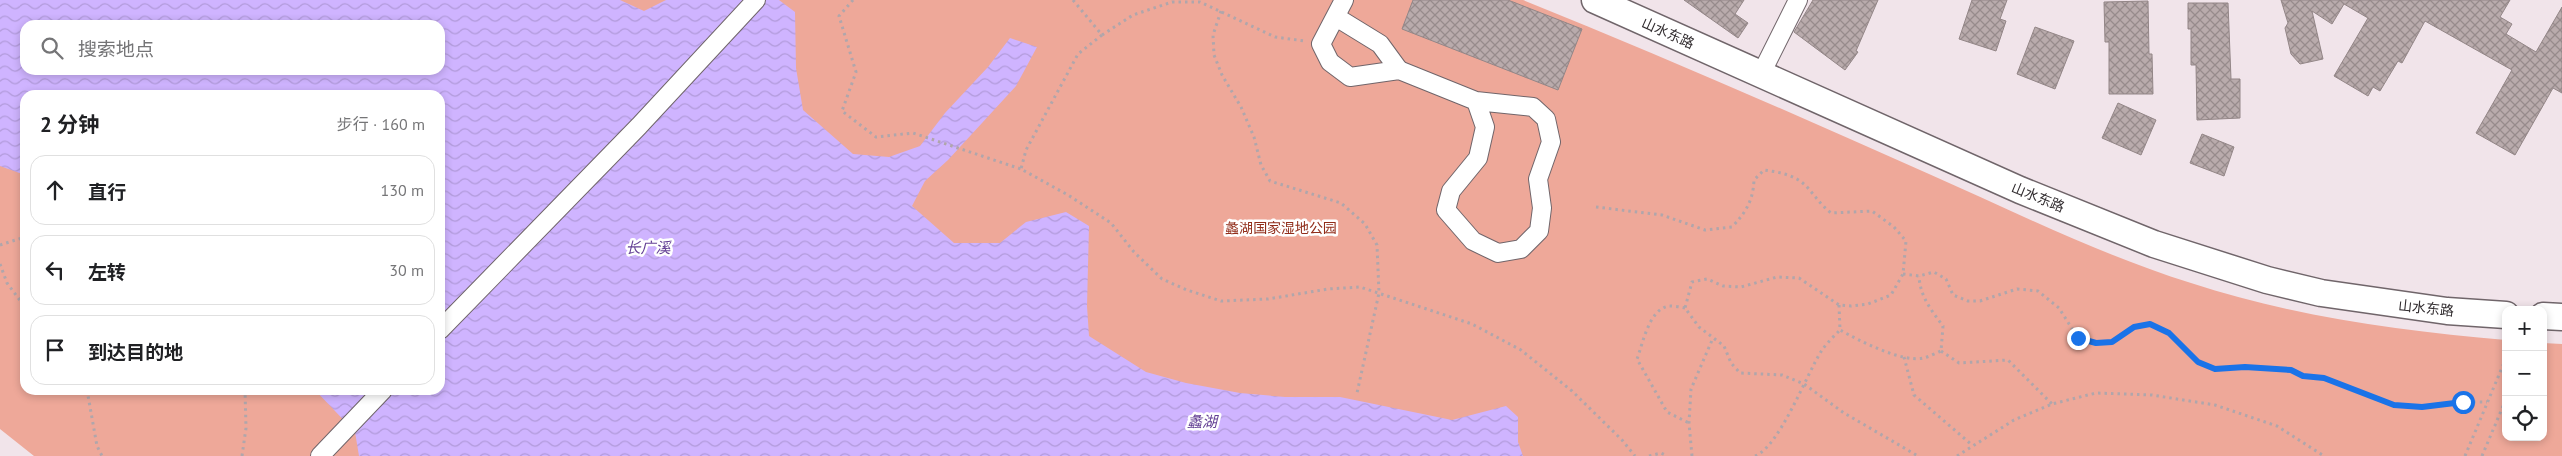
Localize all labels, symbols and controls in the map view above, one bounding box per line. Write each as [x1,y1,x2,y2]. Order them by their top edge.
street label: 山水东路 [1639,13,1697,53]
search box [20,20,445,75]
icon: search [38,34,66,62]
text: 搜索地点 [78,37,154,61]
text: 2 分钟 [40,111,99,138]
text: 步行 · 160 m [337,114,425,134]
icon: ahead [41,176,69,204]
street label: 山水东路 [2009,178,2067,216]
text: 直行 [88,180,126,204]
text: 130 m [381,180,424,200]
park label: 蠡湖国家湿地公园 [1225,219,1337,237]
water label: 长广溪 [625,238,672,257]
icon: left [41,256,69,284]
text: 左转 [88,260,126,284]
text: 30 m [389,260,424,280]
street label: 山水东路 [2397,296,2455,320]
map controls [2502,306,2547,441]
button: + [2502,306,2547,351]
route end [2067,327,2090,350]
icon: arrive [41,336,69,364]
text: 到达目的地 [88,340,183,364]
button: − [2502,351,2547,396]
route start [2452,391,2475,414]
button: locate [2502,396,2547,441]
water label: 蠡湖 [1187,412,1219,431]

